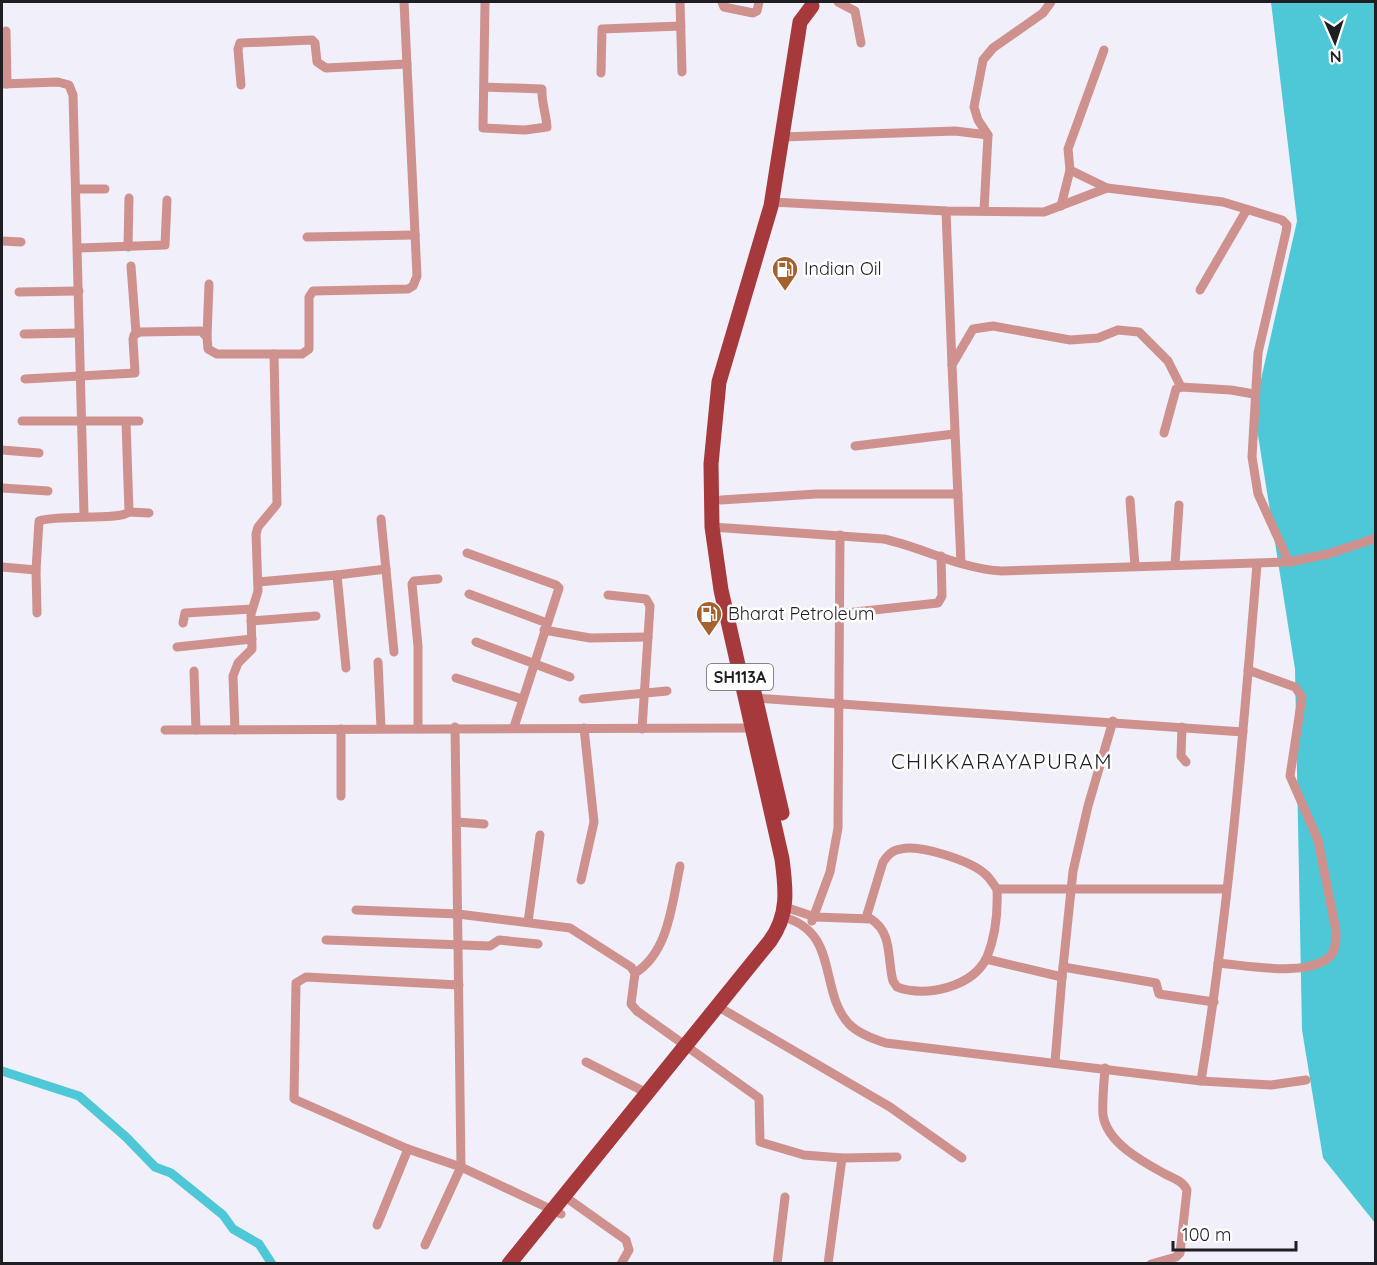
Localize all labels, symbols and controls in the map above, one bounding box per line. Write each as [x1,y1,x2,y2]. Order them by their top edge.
north arrow [1305,12,1365,72]
text: N [1329,47,1342,67]
fuel station icon: Indian Oil [770,254,800,292]
place label: Indian Oil [804,257,882,280]
fuel station icon: Bharat Petroleum [694,599,724,637]
place label: Bharat Petroleum [728,602,874,625]
road number: SH113A [707,664,773,690]
district label: CHIKKARAYAPURAM [891,748,1113,774]
scale bar [1173,1214,1296,1252]
text: 100 m [1182,1223,1231,1246]

